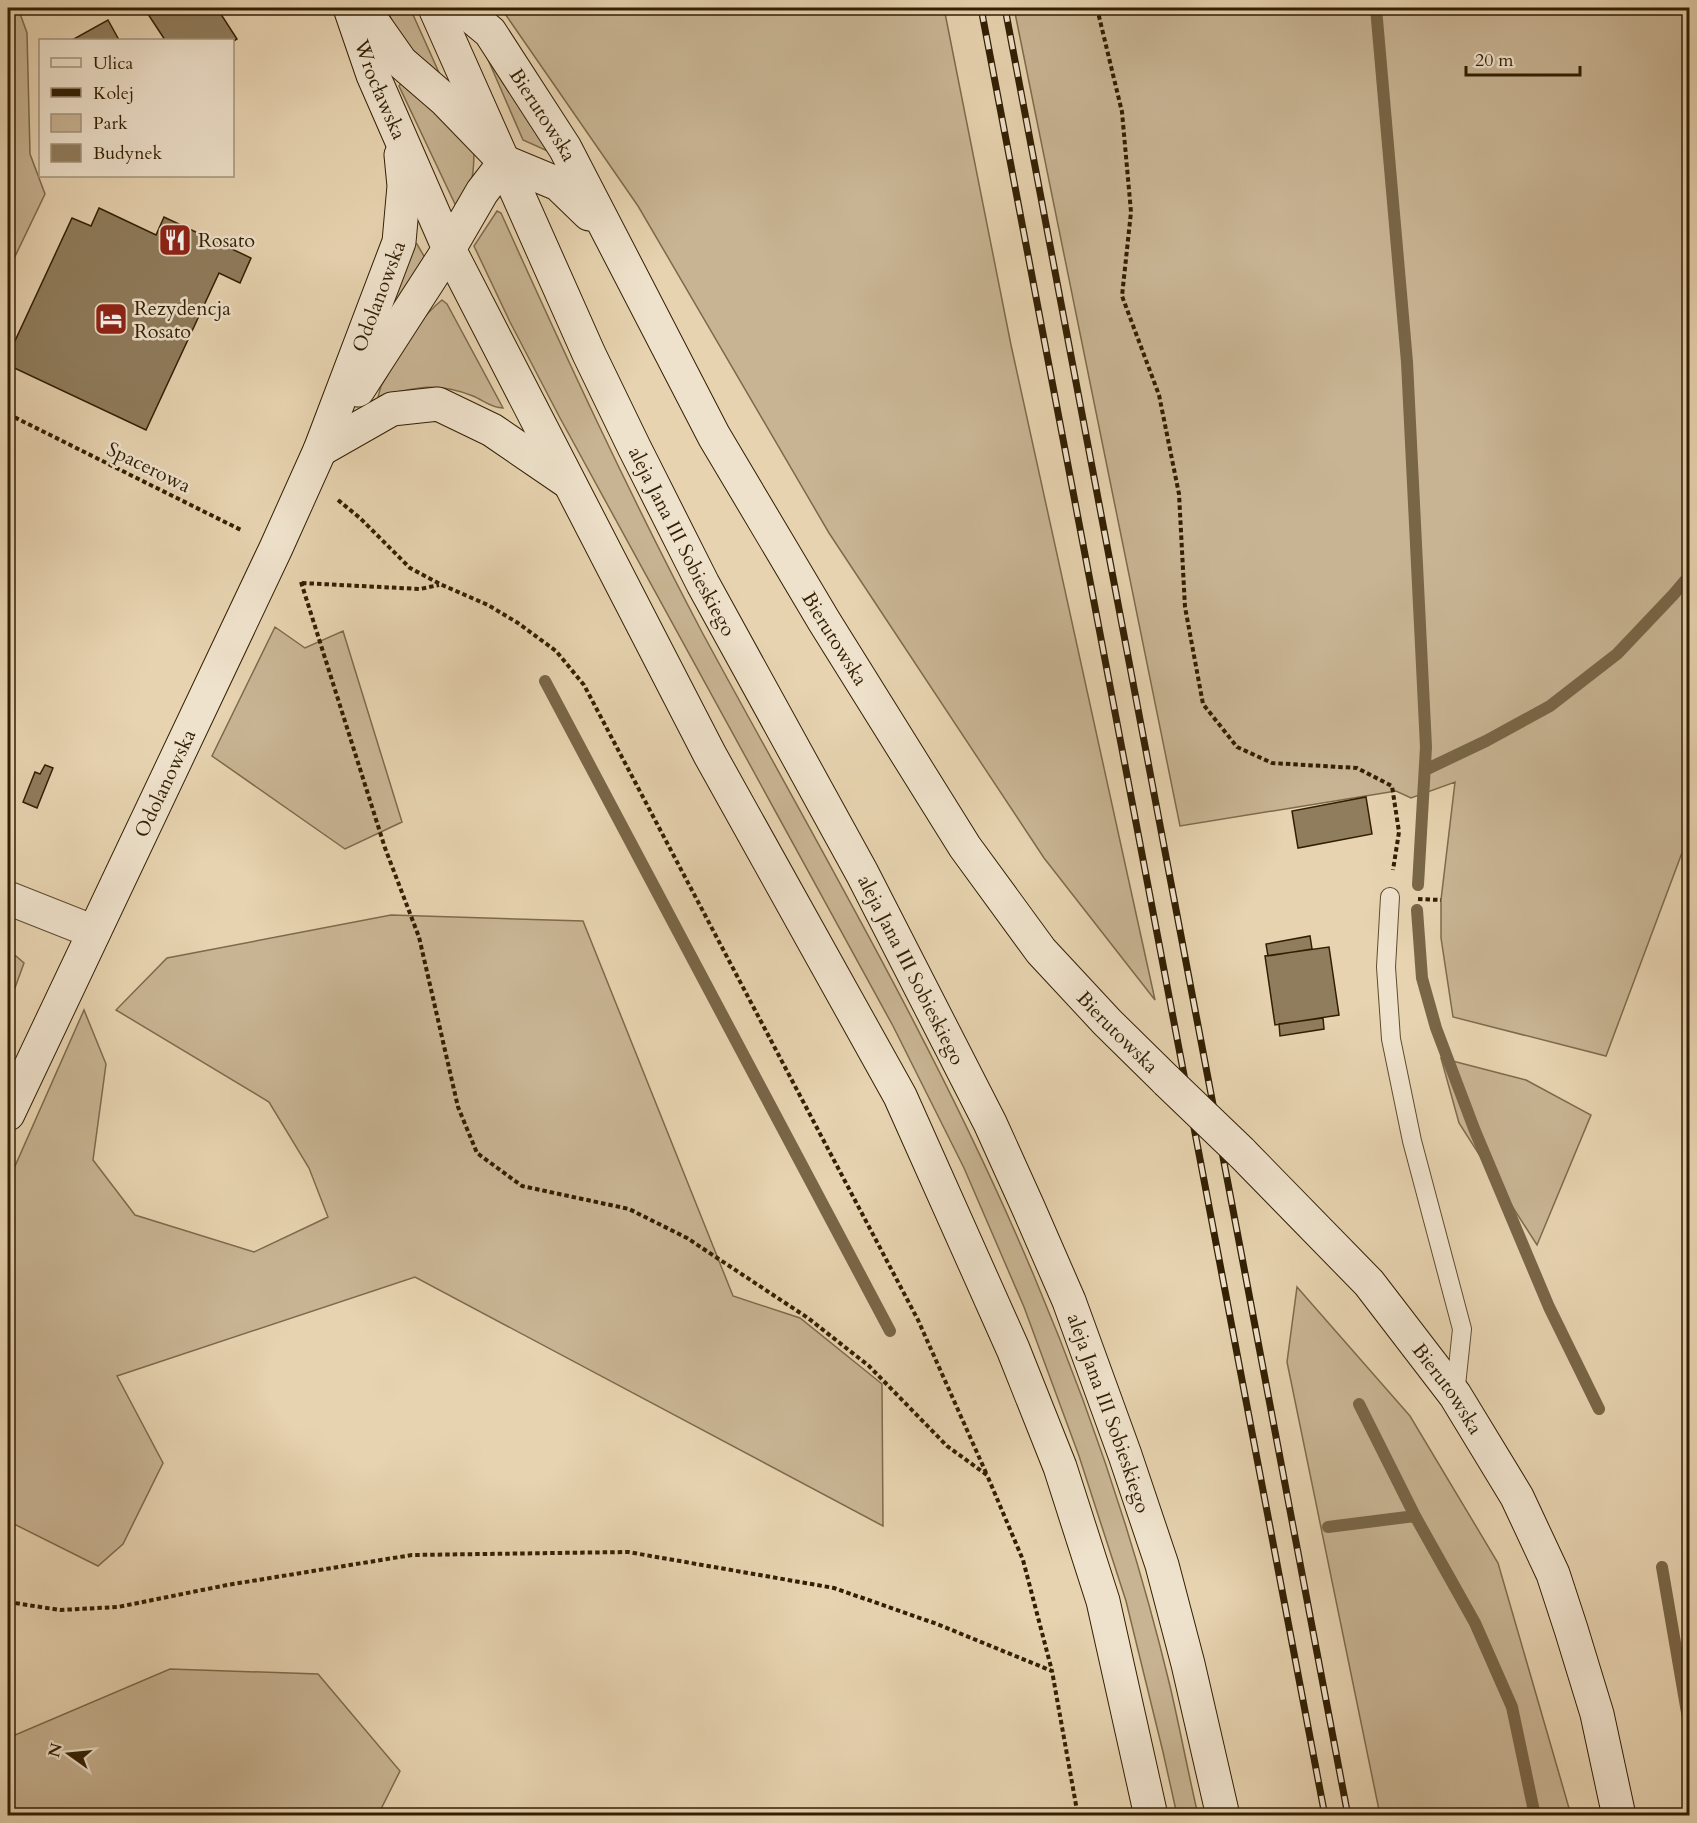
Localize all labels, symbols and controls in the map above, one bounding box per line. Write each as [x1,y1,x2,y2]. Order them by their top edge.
street label: Wrocławska [348,35,413,144]
legend [39,39,234,177]
scale bar [1466,39,1580,77]
text: 20 m [1475,48,1514,73]
text: Ulica [93,51,134,76]
street label: Bierutowska [503,63,583,166]
text: Kolej [93,81,134,106]
text: Park [93,111,128,136]
text: Budynek [93,141,163,166]
restaurant icon: Rosato [157,222,193,258]
place label: Rosato [198,227,255,254]
street label: Odolanowska [345,237,412,356]
place label: Rezydencja Rosato [134,295,231,345]
hotel icon: Rezydencja Rosato [93,301,129,337]
street label: Spacerowa [102,436,196,500]
street label: aleja Jana III Sobieskiego [622,442,742,641]
street label: Bierutowska [796,587,874,691]
street label: Odolanowska [128,725,202,842]
street label: aleja Jana III Sobieskiego [851,871,971,1070]
street label: Bierutowska [1071,985,1165,1080]
street label: aleja Jana III Sobieskiego [1061,1310,1157,1517]
street label: Bierutowska [1406,1338,1489,1440]
north arrow [39,1724,99,1784]
text: N [43,1741,68,1760]

